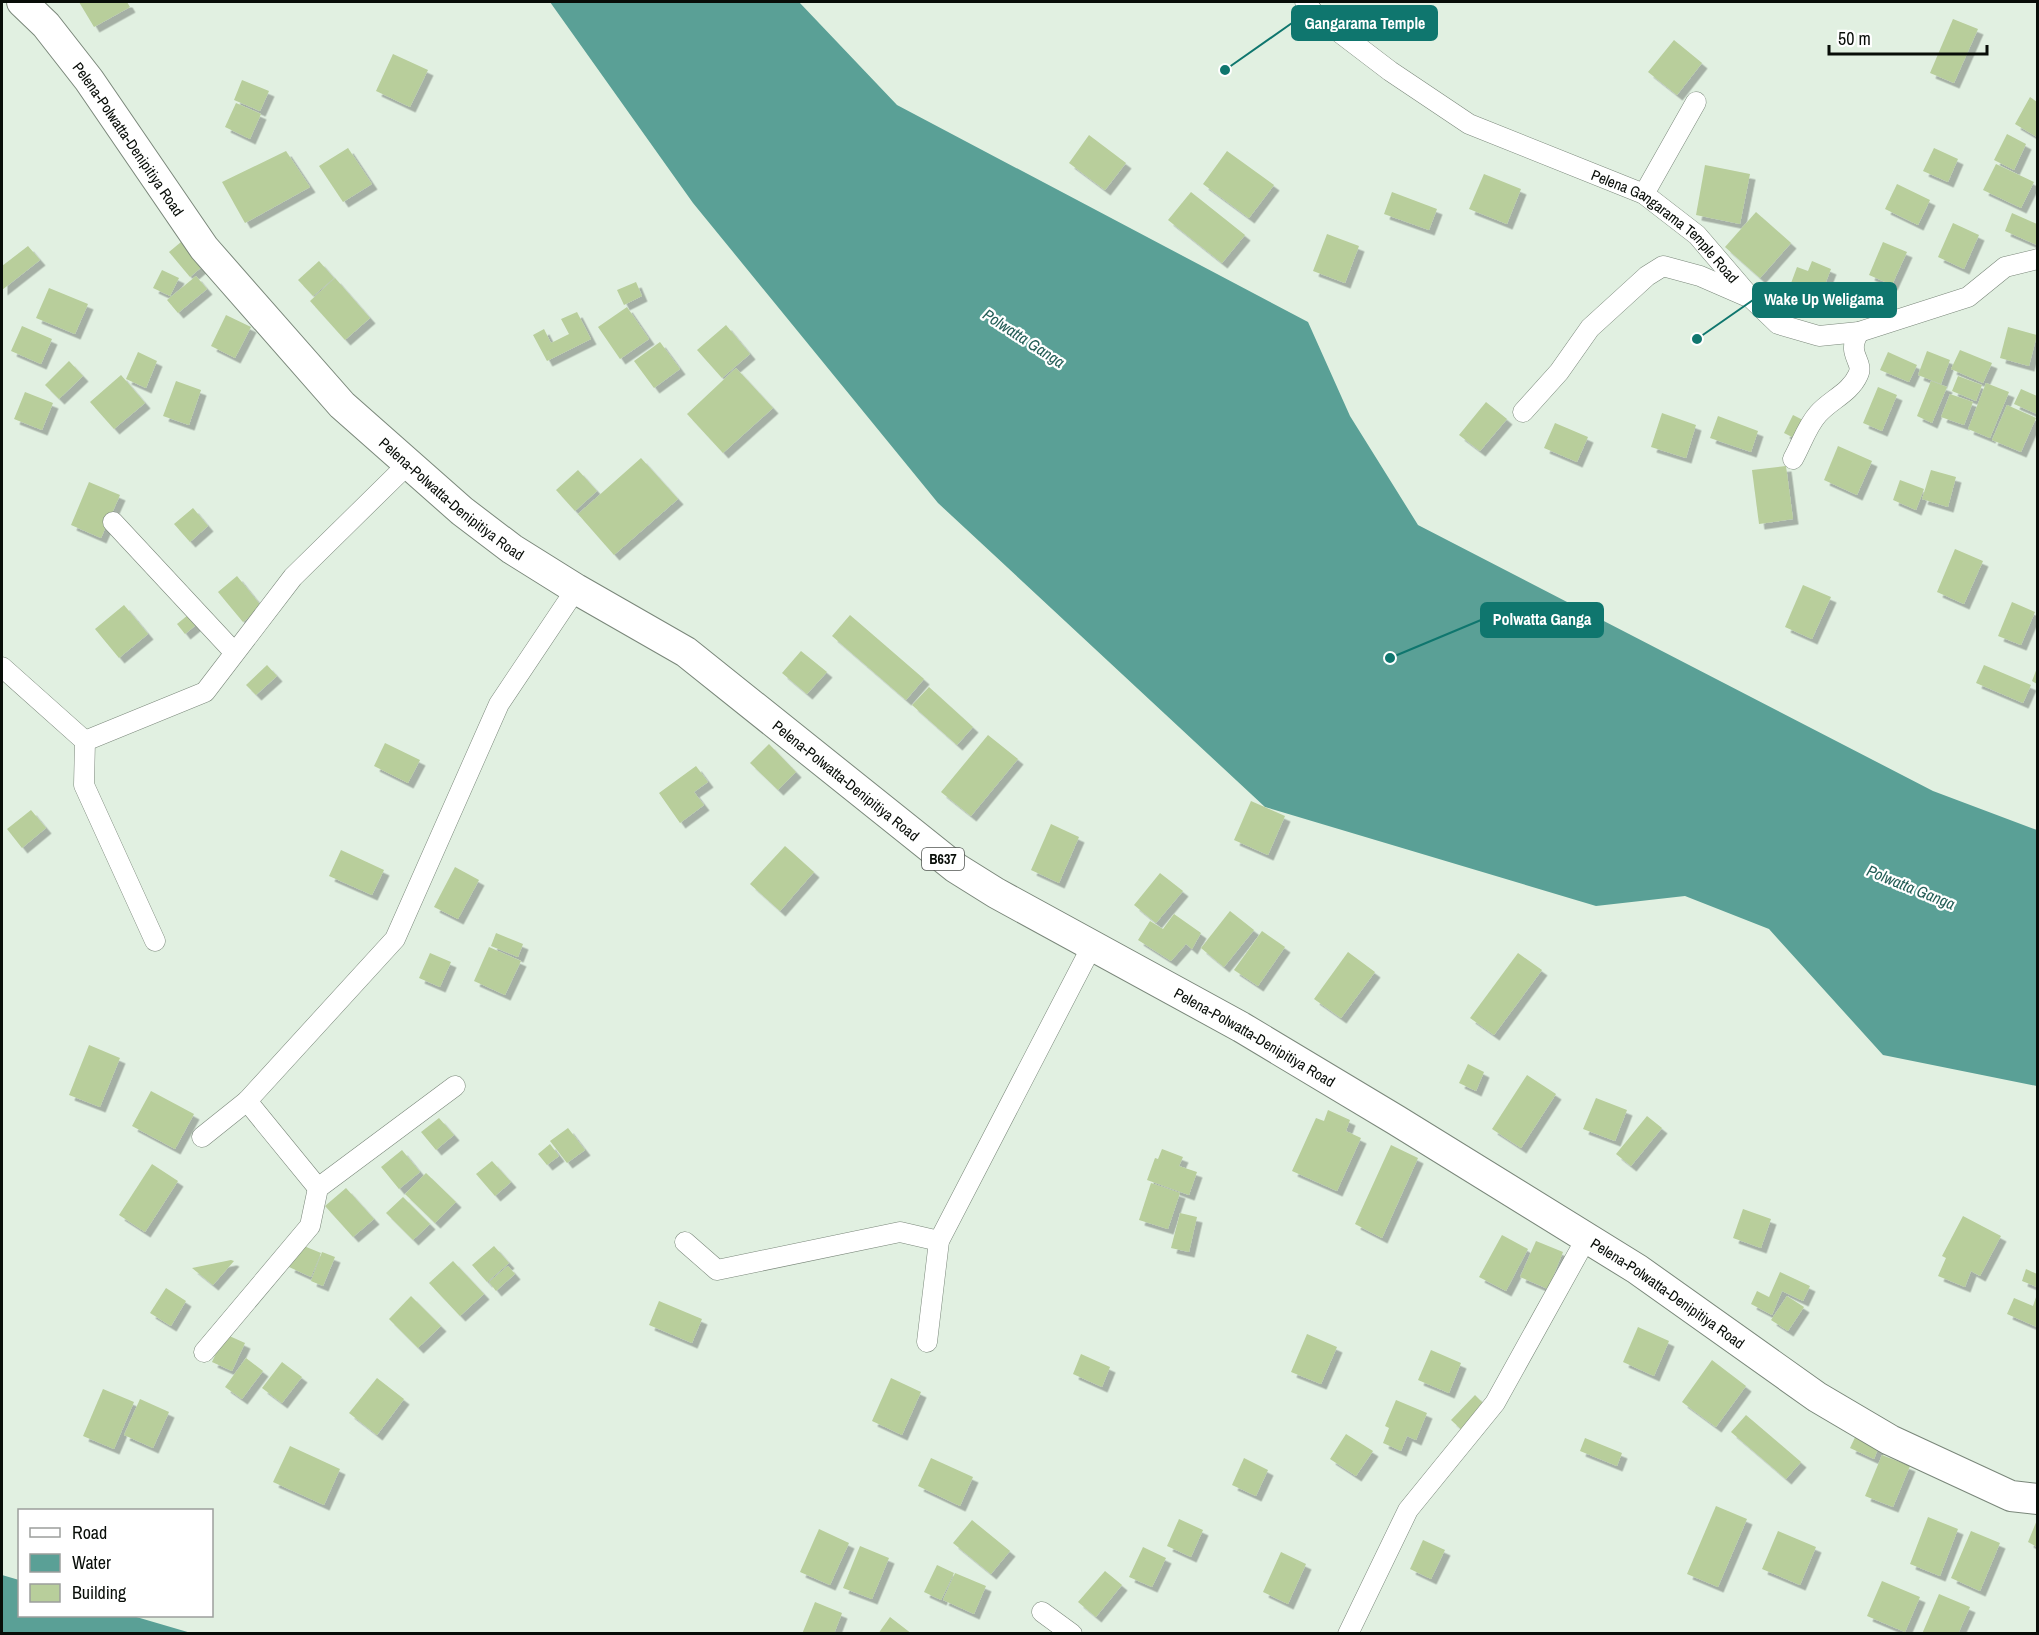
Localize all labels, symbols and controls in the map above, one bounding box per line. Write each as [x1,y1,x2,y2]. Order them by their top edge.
callout: Gangarama Temple [1292,6,1437,40]
text: Gangarama Temple [1305,12,1425,34]
scale bar [1829,18,1986,56]
text: 50 m [1838,26,1871,51]
street label: Pelena-Polwatta-Denipitiya Road [68,57,189,220]
street label: Pelena Gangarama Temple Road [1588,164,1744,287]
callout: Wake Up Weligama [1753,283,1896,317]
text: Wake Up Weligama [1764,288,1884,310]
water label: Polwatta Ganga [979,303,1069,373]
street label: Pelena-Polwatta-Denipitiya Road [375,432,528,565]
callout: Polwatta Ganga [1481,603,1603,637]
text: Polwatta Ganga [1493,608,1592,630]
street label: Pelena-Polwatta-Denipitiya Road [768,715,924,845]
road number: B637 [922,848,964,870]
water label: Polwatta Ganga [1864,859,1958,915]
street label: Pelena-Polwatta-Denipitiya Road [1171,982,1339,1092]
street label: Pelena-Polwatta-Denipitiya Road [1587,1232,1749,1353]
legend [18,1509,213,1617]
text: Road [72,1520,107,1545]
text: Water [72,1550,111,1575]
text: Building [72,1580,127,1605]

